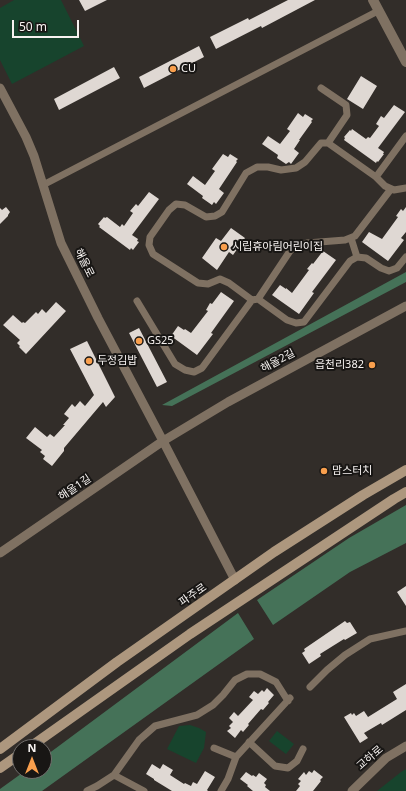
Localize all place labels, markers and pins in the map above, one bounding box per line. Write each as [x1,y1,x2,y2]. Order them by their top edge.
place label: CU [181,62,196,76]
marker: CU [168,64,178,74]
place label: 시립휴아림어린이집 [232,240,323,254]
marker: 시립휴아림어린이집 [219,242,229,252]
place label: GS25 [147,334,174,348]
marker: GS25 [134,336,144,346]
place label: 두정김밥 [97,354,137,368]
marker: 두정김밥 [84,356,94,366]
place label: 읍천리382 [315,358,364,372]
marker: 읍천리382 [367,360,377,370]
place label: 맘스터치 [332,464,372,478]
marker: 맘스터치 [319,466,329,476]

